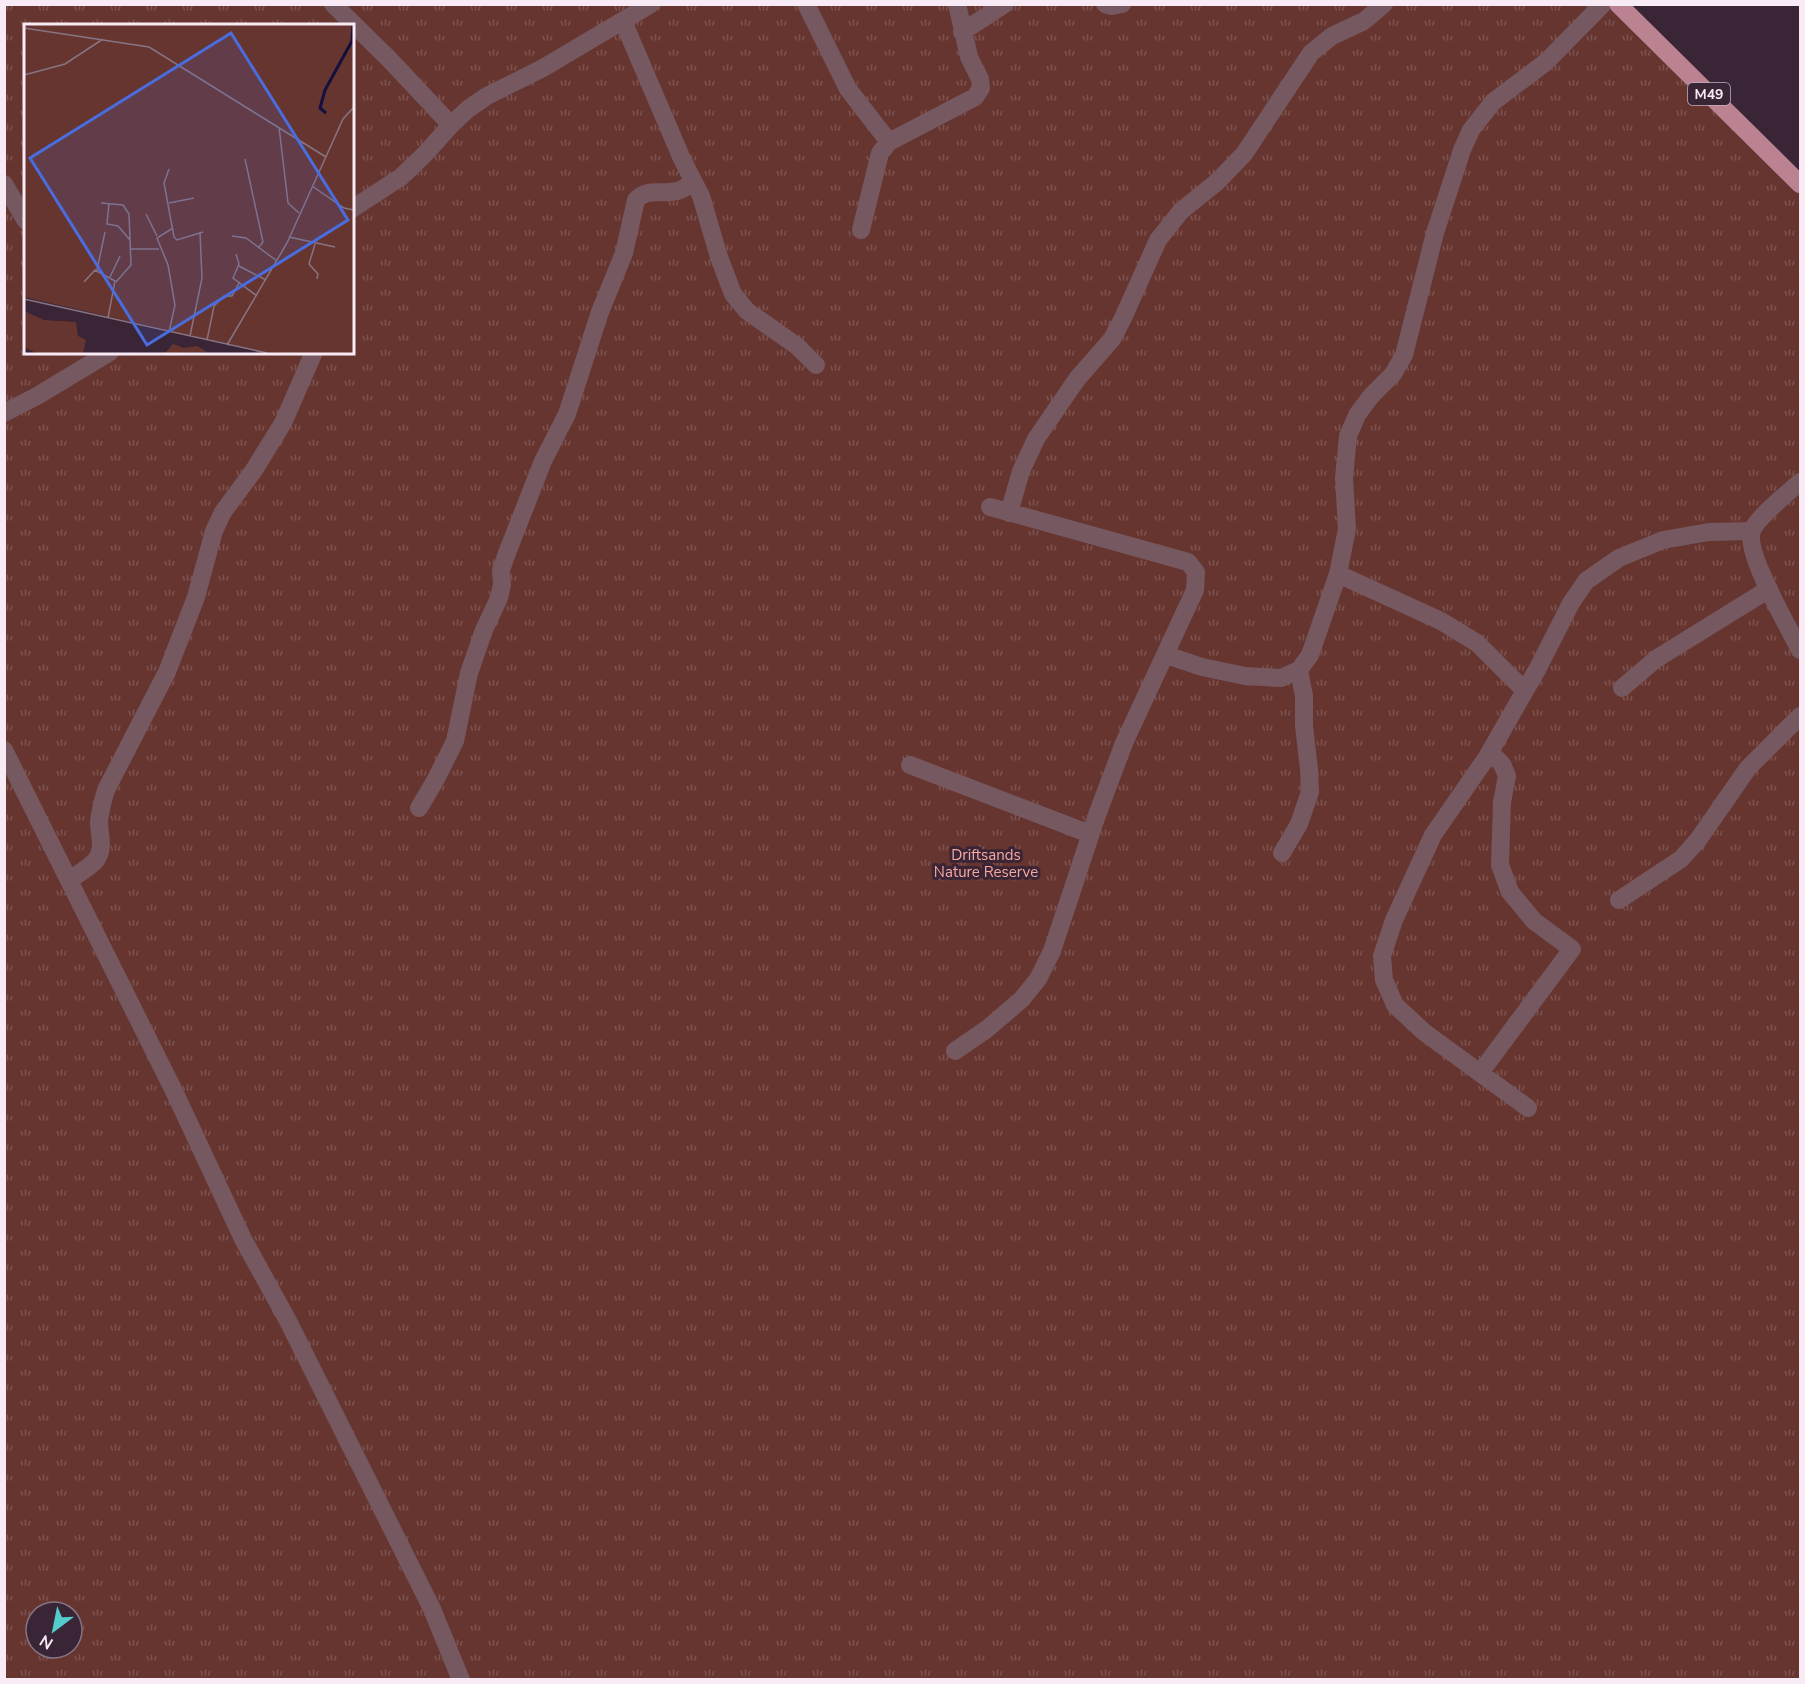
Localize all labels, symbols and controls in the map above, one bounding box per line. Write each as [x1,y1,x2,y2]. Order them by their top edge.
inset map [24,24,354,354]
road number: M49 [1688,83,1730,105]
park label: Driftsands Nature Reserve [934,845,1038,882]
north arrow [24,1600,84,1660]
text: N [36,1629,57,1654]

